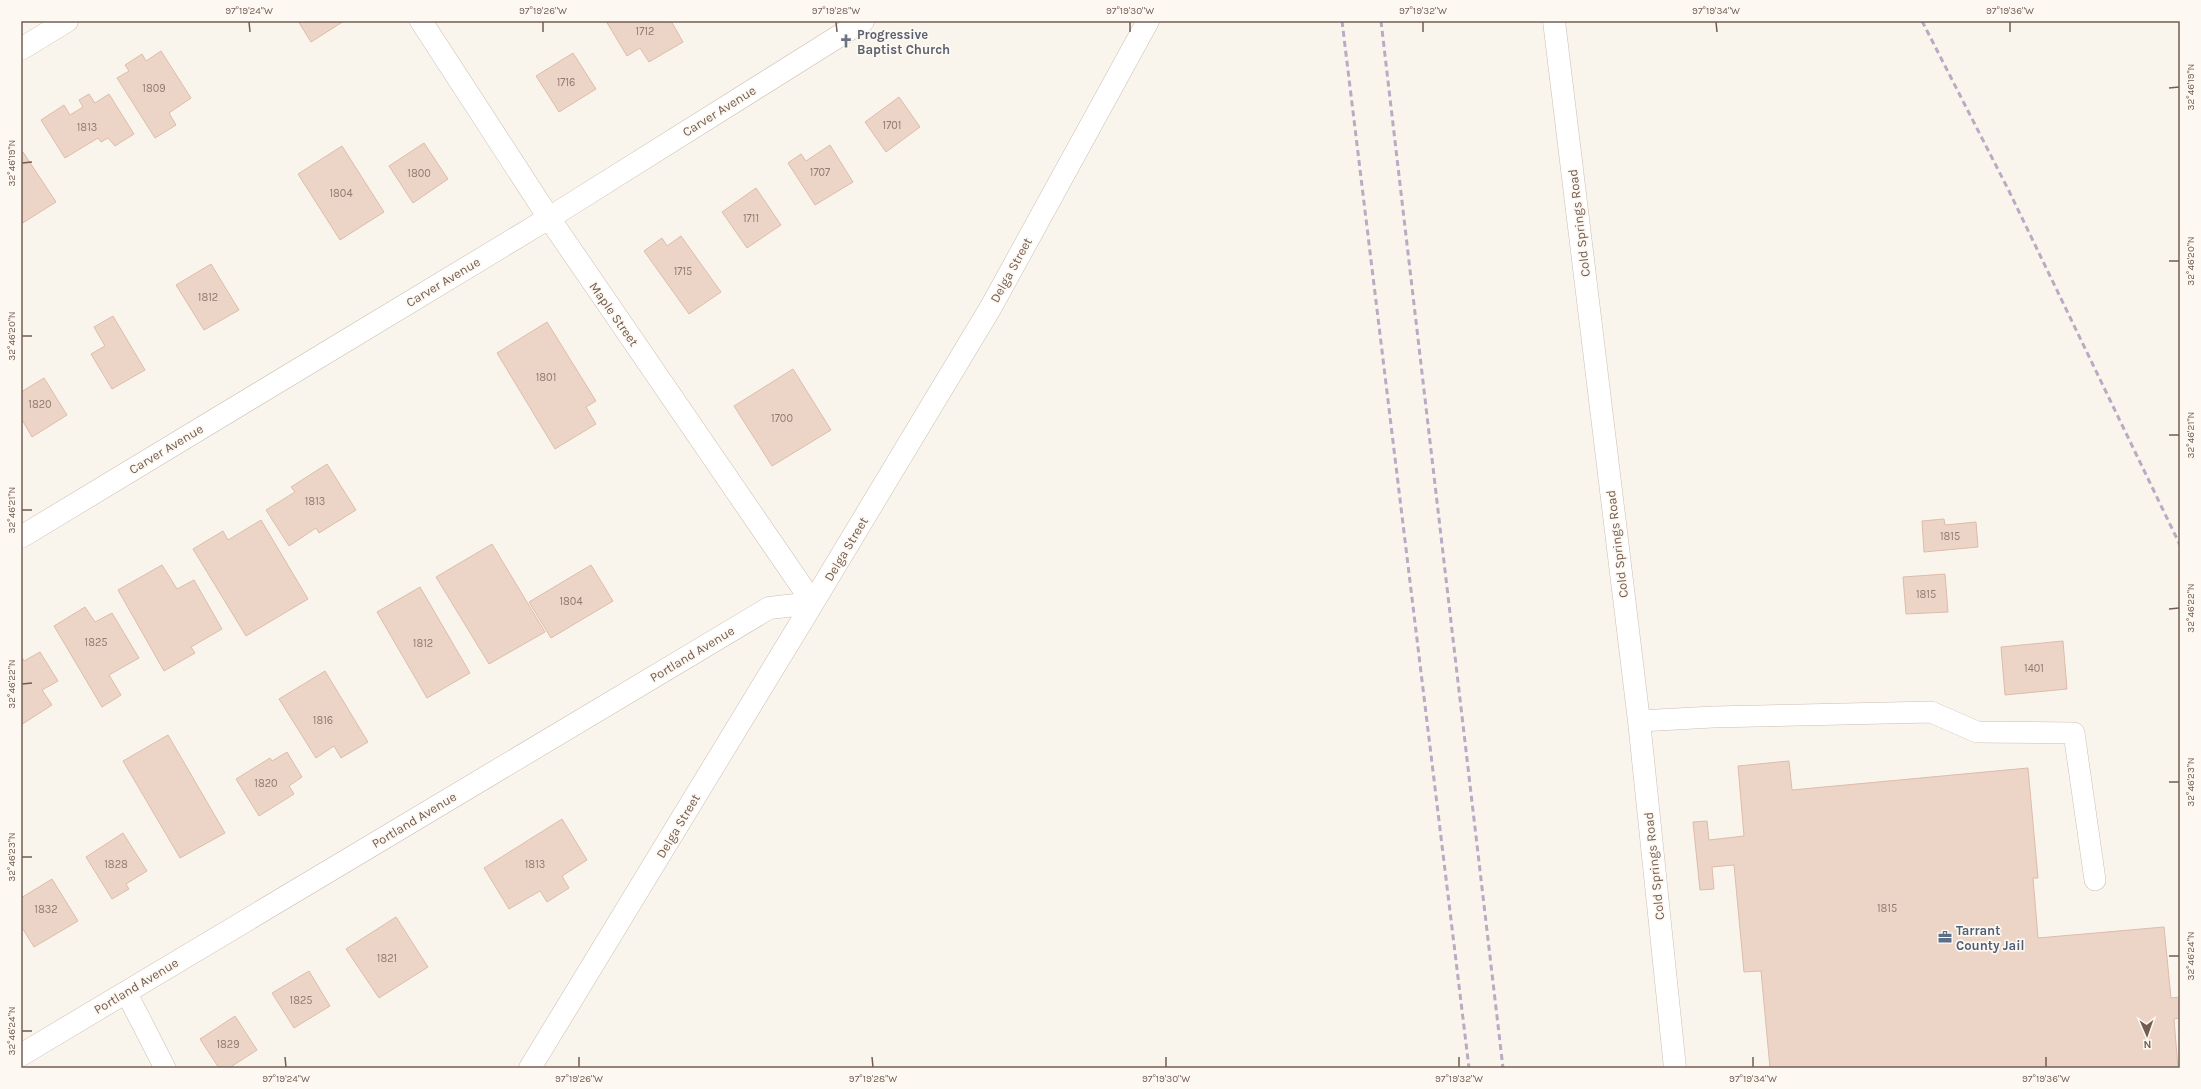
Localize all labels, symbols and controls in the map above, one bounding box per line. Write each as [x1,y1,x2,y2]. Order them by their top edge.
text: 97°19'24"W [225,5,273,17]
text: 97°19'26"W [519,5,567,17]
text: 97°19'28"W [812,5,860,17]
text: 97°19'30"W [1106,5,1154,17]
text: 97°19'32"W [1399,5,1447,17]
text: 97°19'34"W [1692,5,1740,17]
text: 97°19'36"W [1986,5,2034,17]
house number: 1712 [636,25,654,38]
place label: Progressive Baptist Church [857,27,950,57]
church icon: Progressive Baptist Church [838,33,854,49]
text: 32°46'19"N [2185,64,2197,110]
house number: 1716 [557,76,575,89]
house number: 1809 [142,82,166,95]
street label: Carver Avenue [680,82,759,140]
house number: 1701 [883,119,901,132]
house number: 1813 [77,121,97,134]
text: 32°46'19"N [6,140,18,186]
house number: 1707 [810,166,830,179]
house number: 1800 [407,167,431,180]
street label: Cold Springs Road [1565,168,1593,278]
house number: 1804 [329,187,353,200]
house number: 1711 [743,212,759,225]
street label: Delga Street [987,235,1035,305]
text: 32°46'20"N [2185,236,2197,286]
street label: Carver Avenue [403,254,483,310]
house number: 1715 [674,265,692,278]
street label: Maple Street [586,279,642,349]
house number: 1812 [198,291,218,304]
text: 32°46'20"N [6,311,18,361]
house number: 1801 [536,371,556,384]
house number: 1820 [28,398,52,411]
house number: 1700 [771,412,793,425]
text: 32°46'21"N [2185,412,2197,458]
street label: Carver Avenue [126,421,206,477]
text: 32°46'21"N [6,487,18,533]
street label: Cold Springs Road [1603,489,1631,599]
house number: 1813 [305,495,325,508]
street label: Delga Street [821,514,871,584]
house number: 1815 [1940,530,1960,543]
text: 32°46'22"N [2185,583,2197,633]
house number: 1815 [1916,588,1936,601]
house number: 1804 [559,595,583,608]
street label: Portland Avenue [647,623,737,685]
house number: 1825 [85,636,107,649]
house number: 1812 [413,637,433,650]
text: 32°46'22"N [6,659,18,709]
house number: 1401 [2024,662,2044,675]
house number: 1816 [313,714,333,727]
text: 32°46'23"N [2185,757,2197,807]
house number: 1820 [254,777,278,790]
street label: Portland Avenue [369,789,459,851]
street label: Delga Street [653,791,703,861]
street label: Cold Springs Road [1641,811,1667,921]
text: 32°46'23"N [6,832,18,882]
house number: 1828 [104,858,128,871]
house number: 1813 [525,858,545,871]
house number: 1815 [1877,902,1897,915]
house number: 1832 [34,903,58,916]
place label: Tarrant County Jail [1956,923,2024,953]
office icon: Tarrant County Jail [1937,929,1953,945]
text: 32°46'24"N [2185,931,2197,981]
house number: 1821 [377,952,397,965]
street label: Portland Avenue [91,955,181,1017]
house number: 1825 [290,994,312,1007]
text: 32°46'24"N [6,1006,18,1056]
north arrow [2127,1015,2167,1055]
house number: 1829 [216,1038,240,1051]
text: N [2143,1038,2152,1051]
text: 97°19'24"W [262,1073,310,1085]
text: 97°19'26"W [555,1073,603,1085]
text: 97°19'28"W [849,1073,897,1085]
text: 97°19'30"W [1142,1073,1190,1085]
text: 97°19'32"W [1435,1073,1483,1085]
text: 97°19'34"W [1729,1073,1777,1085]
text: 97°19'36"W [2022,1073,2070,1085]

